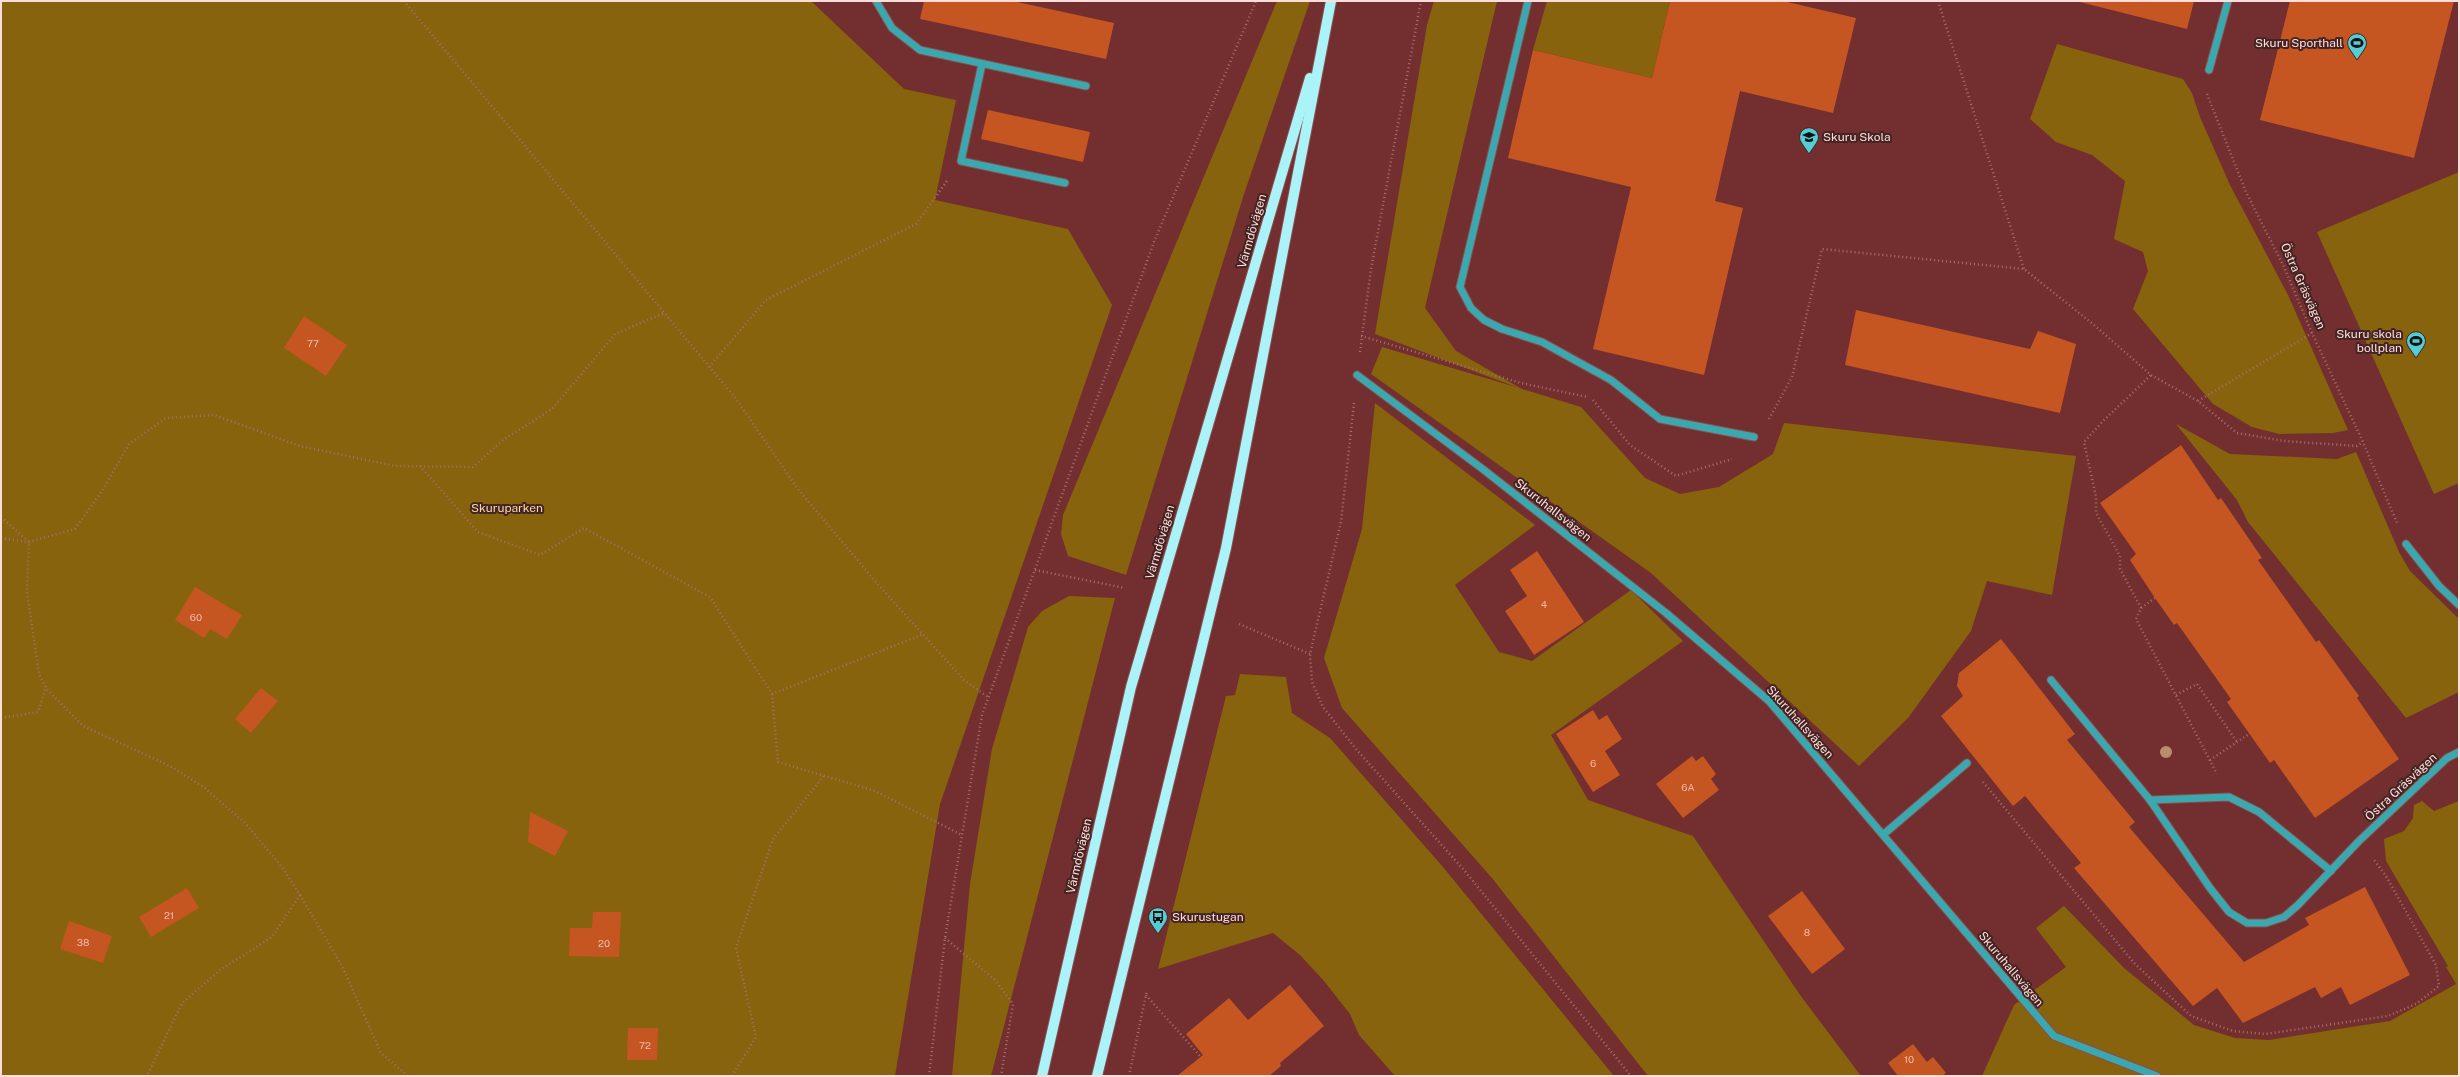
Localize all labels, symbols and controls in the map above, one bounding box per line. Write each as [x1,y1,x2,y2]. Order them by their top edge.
sports icon: Skuru Sporthall [2346,32,2368,60]
place label: Skuru Sporthall [2255,36,2343,50]
school or university icon: Skuru Skola [1798,126,1820,154]
place label: Skuru Skola [1823,130,1891,144]
street label: Värmdövägen [1235,192,1269,270]
street label: Östra Gräsvägen [2278,241,2328,331]
place label: Skuru skola bollplan [2336,327,2402,355]
sports icon: Skuru skola bollplan [2405,330,2427,358]
house number: 77 [307,337,319,349]
street label: Skuruhallsvägen [1512,476,1594,544]
park label: Skuruparken [471,501,543,515]
street label: Värmdövägen [1143,503,1177,581]
house number: 4 [1541,598,1547,610]
house number: 60 [190,611,202,623]
street label: Skuruhallsvägen [1764,683,1837,761]
street label: Östra Gräsvägen [2362,750,2440,824]
house number: 6 [1590,757,1596,769]
house number: 6A [1681,781,1695,793]
street label: Värmdövägen [1064,817,1094,895]
bus stop icon: Skurustugan [1147,906,1169,934]
house number: 21 [164,909,174,921]
place label: Skurustugan [1172,910,1244,924]
house number: 8 [1804,926,1810,938]
street label: Skuruhallsvägen [1976,929,2046,1009]
house number: 38 [77,936,89,948]
house number: 20 [598,937,610,949]
house number: 72 [639,1039,651,1051]
house number: 10 [1904,1053,1914,1065]

